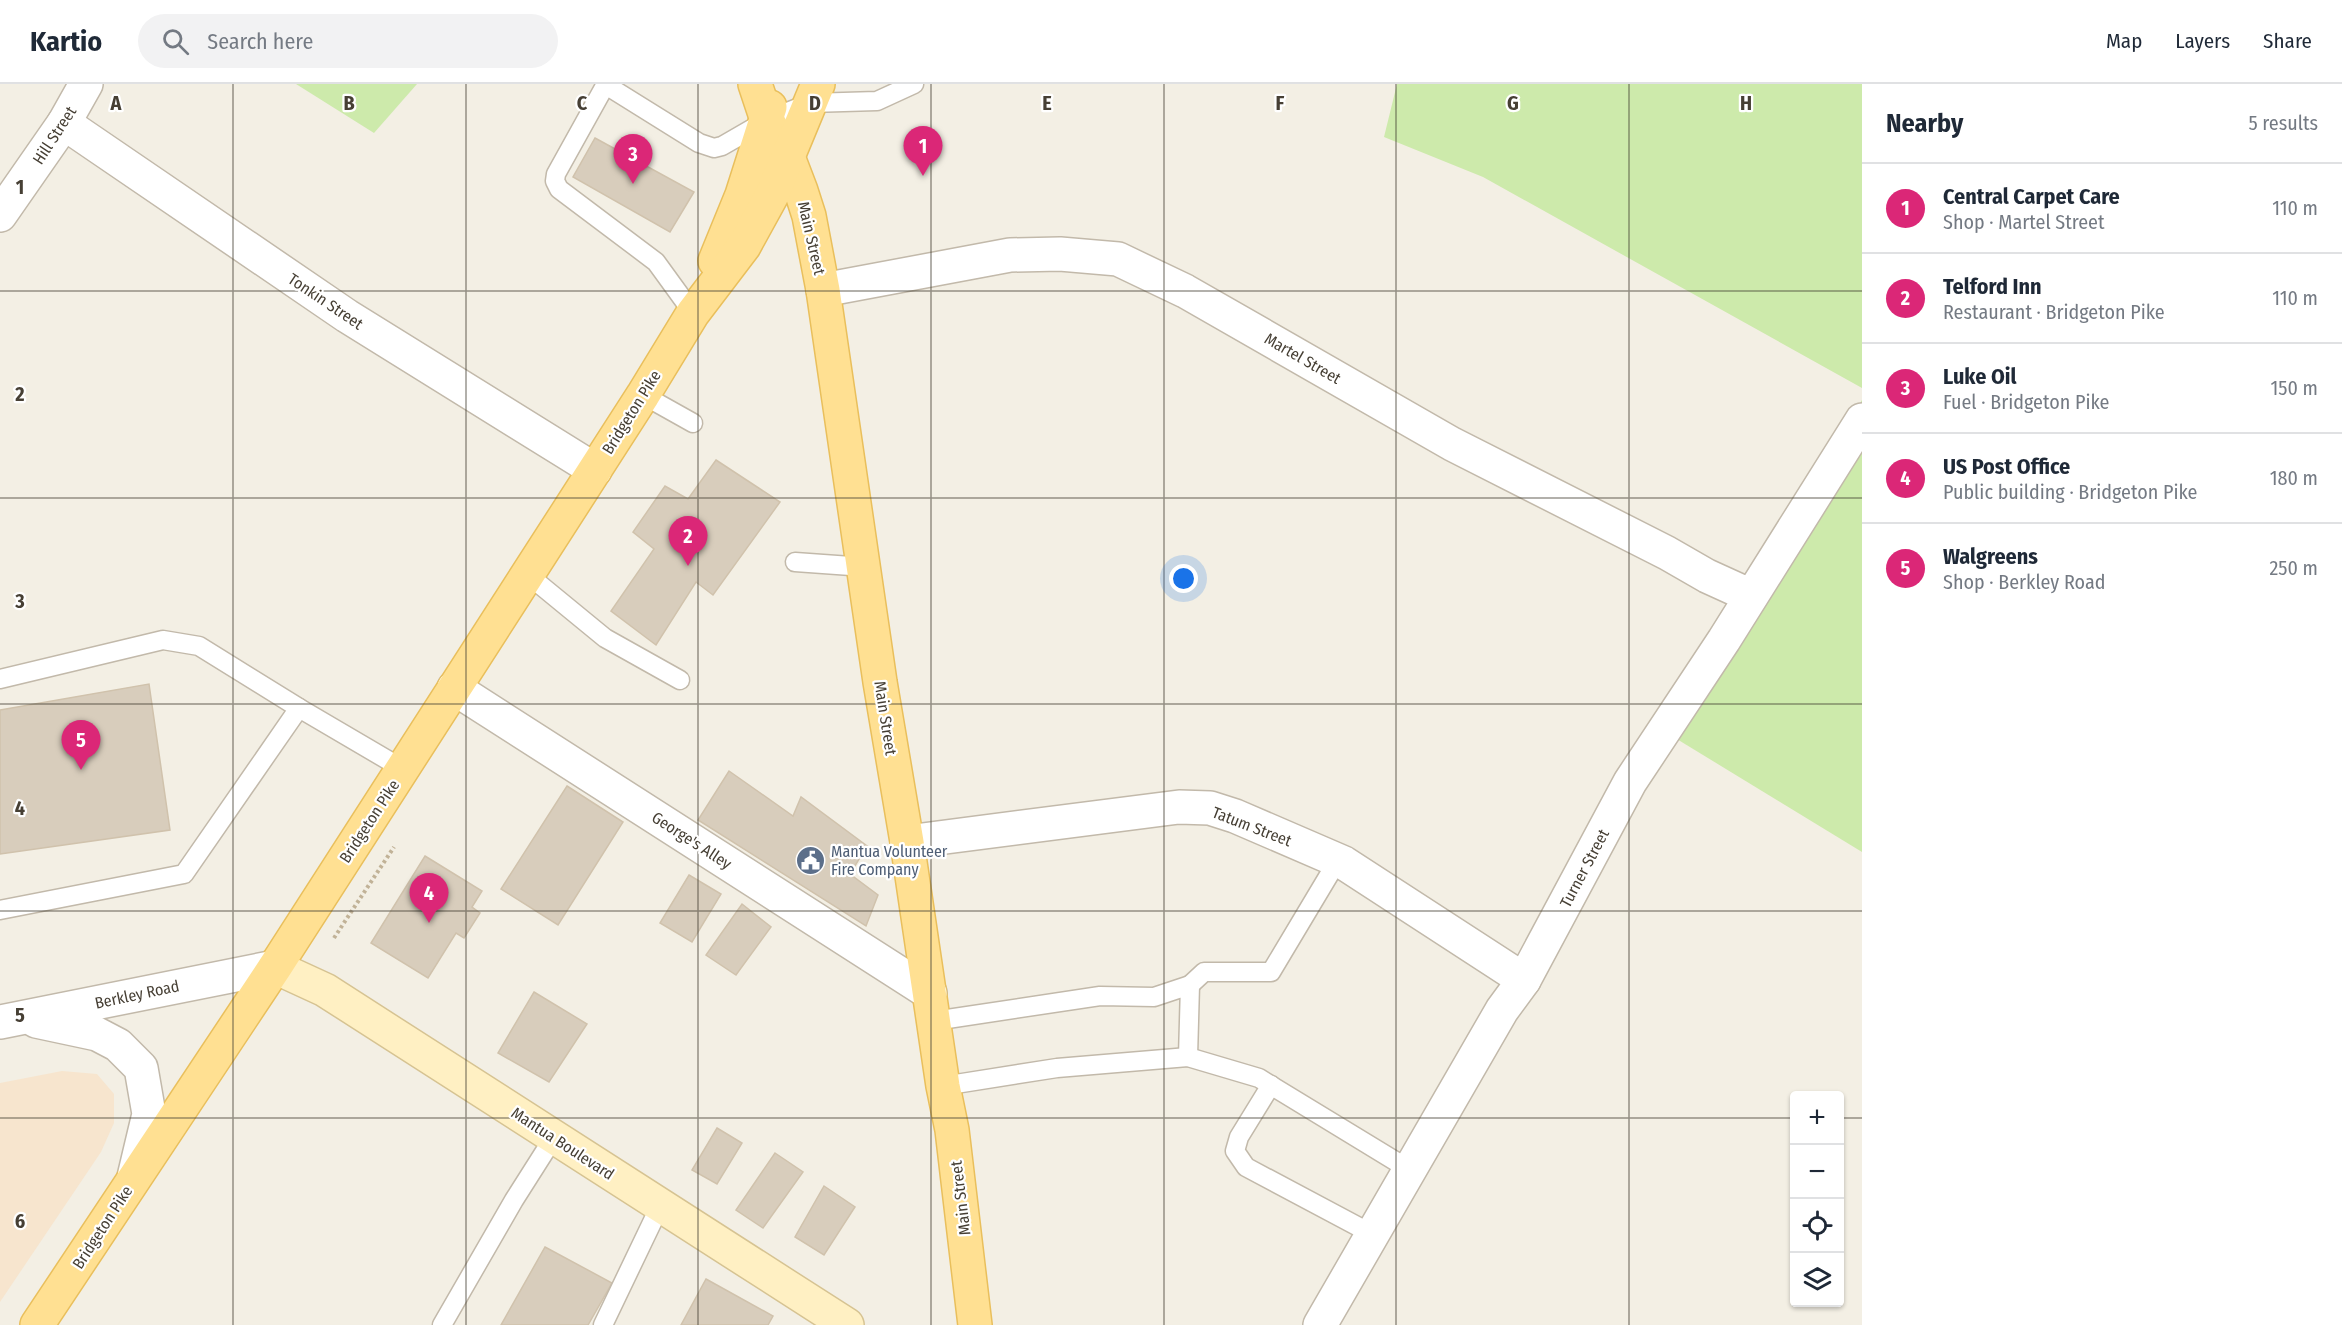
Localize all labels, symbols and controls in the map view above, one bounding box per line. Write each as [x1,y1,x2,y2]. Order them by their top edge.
search box [138,14,558,68]
text: Kartio [30,25,102,58]
icon: search [159,25,192,58]
text: Search here [207,28,313,55]
text: Map [2106,28,2142,54]
text: Layers [2175,28,2230,54]
text: Share [2263,28,2312,54]
text: A [110,91,123,115]
text: B [343,91,355,115]
text: C [577,91,588,115]
text: D [809,91,821,115]
text: E [1042,91,1052,115]
text: F [1276,91,1285,115]
text: G [1507,91,1519,115]
text: H [1740,91,1752,115]
street label: Hill Street [29,102,81,168]
text: Nearby [1886,108,1963,139]
text: 5 results [2248,111,2318,135]
pin: 1 [904,126,942,176]
pin: 3 [614,135,652,184]
text: 1 [16,175,24,199]
text: Central Carpet Care [1943,183,2120,210]
text: 1 [1901,196,1910,220]
text: 110 m [2272,196,2318,220]
street label: Main Street [794,200,829,277]
text: Shop · Martel Street [1943,210,2105,234]
street label: Tonkin Street [285,269,367,334]
text: Telford Inn [1943,273,2041,300]
text: 2 [1901,286,1910,310]
text: 110 m [2272,286,2318,310]
text: Restaurant · Bridgeton Pike [1943,300,2165,324]
street label: Martel Street [1261,329,1345,388]
text: Luke Oil [1943,363,2017,390]
street label: Bridgeton Pike [598,367,665,458]
text: 3 [1901,376,1910,400]
text: 150 m [2271,376,2318,400]
text: 2 [14,382,25,406]
text: Fuel · Bridgeton Pike [1943,390,2109,414]
text: US Post Office [1943,453,2070,480]
text: 4 [1900,466,1911,490]
text: 180 m [2270,466,2318,490]
text: Public building · Bridgeton Pike [1943,480,2197,504]
pin: 2 [668,516,708,566]
text: Walgreens [1943,543,2038,570]
text: 5 [1901,556,1910,580]
text: 250 m [2270,556,2318,580]
your location [1169,564,1198,593]
text: Shop · Berkley Road [1943,570,2105,594]
text: 3 [14,589,25,613]
street label: Main Street [870,680,901,757]
pin: 5 [62,720,100,770]
street label: Bridgeton Pike [335,776,403,866]
text: 4 [15,796,25,820]
street label: Tatum Street [1209,803,1295,851]
street label: George's Alley [648,808,736,874]
street label: Turner Street [1556,825,1613,911]
place label: Mantua Volunteer Fire Company [831,842,948,879]
public building icon: Mantua Volunteer Fire Company [794,844,826,876]
pin: 4 [410,874,448,923]
street label: Berkley Road [93,976,181,1013]
text: 5 [15,1003,25,1027]
map controls [1790,1091,1844,1307]
button: + [1790,1091,1844,1145]
street label: Mantua Boulevard [508,1103,618,1184]
button: − [1790,1145,1844,1199]
street label: Main Street [946,1159,974,1236]
street label: Bridgeton Pike [68,1182,136,1272]
button: locate [1790,1199,1844,1253]
text: 6 [15,1209,25,1233]
button: layers [1790,1253,1844,1307]

